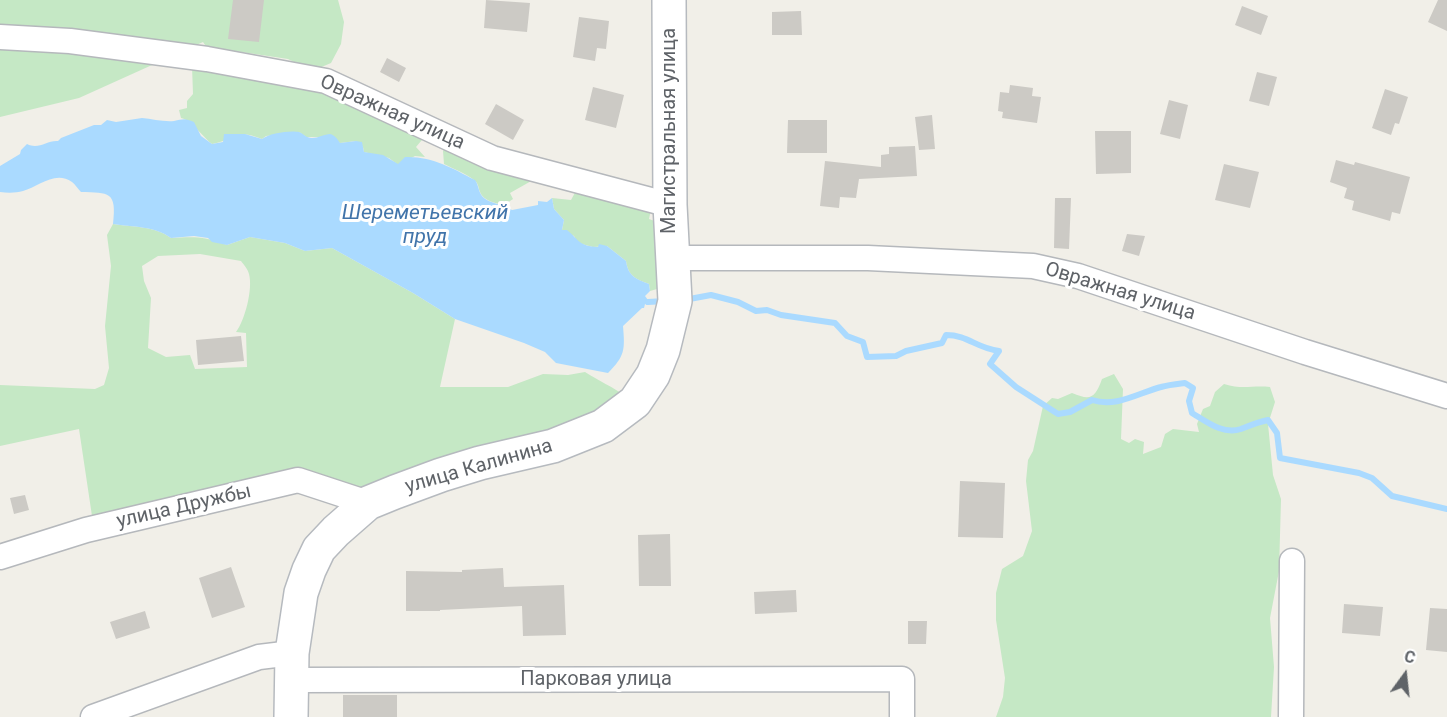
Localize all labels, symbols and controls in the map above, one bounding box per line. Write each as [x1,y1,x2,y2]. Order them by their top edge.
street label: Магистральная улица [658,28,682,234]
street label: Овражная улица [316,70,468,156]
water label: Шереметьевский пруд [342,201,508,251]
street label: Овражная улица [1042,258,1198,326]
street label: улица Калинина [403,434,555,500]
street label: улица Дружбы [114,480,254,534]
north arrow [1375,645,1435,705]
text: С [1402,647,1417,668]
street label: Парковая улица [520,668,672,692]

